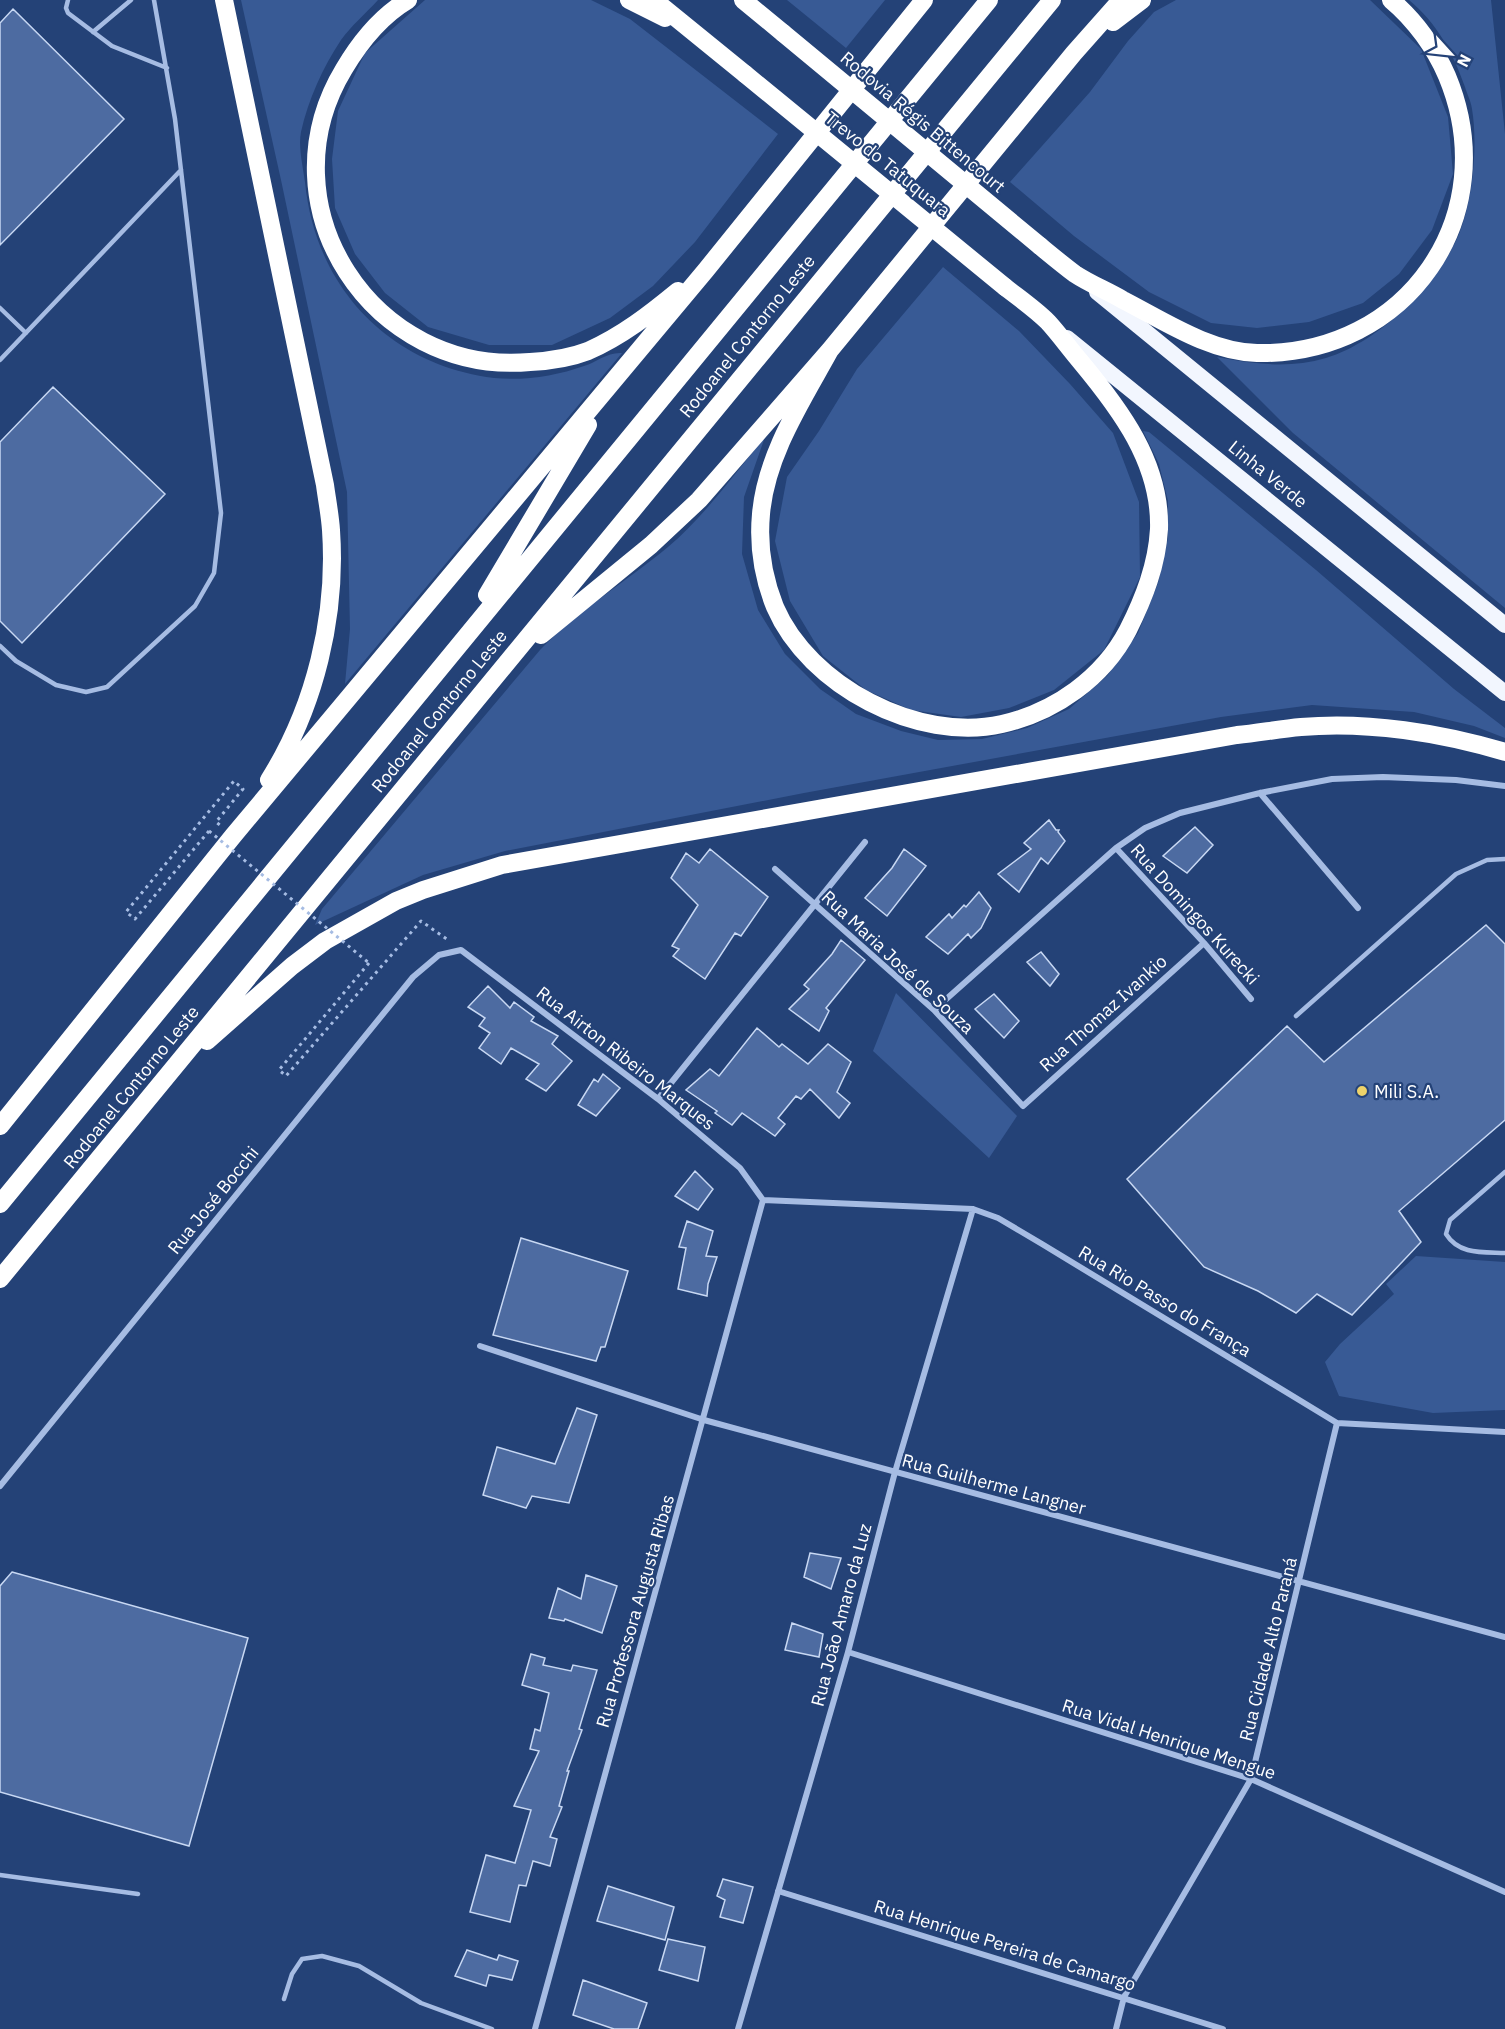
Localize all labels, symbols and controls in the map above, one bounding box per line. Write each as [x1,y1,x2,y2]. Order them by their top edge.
north arrow [1421,24,1481,84]
street label: Rodovia Régis Bittencourt [836,46,1010,198]
text: N [1453,51,1476,71]
street label: Trevo do Tatuquara [820,106,956,222]
street label: Rodoanel Contorno Leste [674,250,820,422]
street label: Linha Verde [1224,435,1312,513]
street label: Rodoanel Contorno Leste [366,625,512,797]
street label: Rua Domingos Kurecki [1126,839,1264,989]
street label: Rua Maria José de Souza [817,885,979,1039]
street label: Rua Thomaz Ivankio [1034,950,1172,1076]
street label: Rua Airton Ribeiro Marques [532,981,720,1135]
street label: Rodoanel Contorno Leste [58,1001,204,1173]
place label: Mili S.A. [1374,1080,1439,1103]
marker: Mili S.A. [1355,1084,1369,1098]
street label: Rua José Bocchi [162,1141,264,1259]
street label: Rua Rio Passo do França [1074,1240,1256,1362]
street label: Rua Guilherme Langner [900,1448,1089,1520]
street label: Rua Professora Augusta Ribas [591,1492,679,1730]
street label: Rua João Amaro da Luz [806,1521,876,1709]
street label: Rua Cidade Alto Paraná [1234,1554,1302,1744]
street label: Rua Vidal Henrique Mengue [1059,1694,1279,1784]
street label: Rua Henrique Pereira de Camargo [871,1894,1139,1996]

